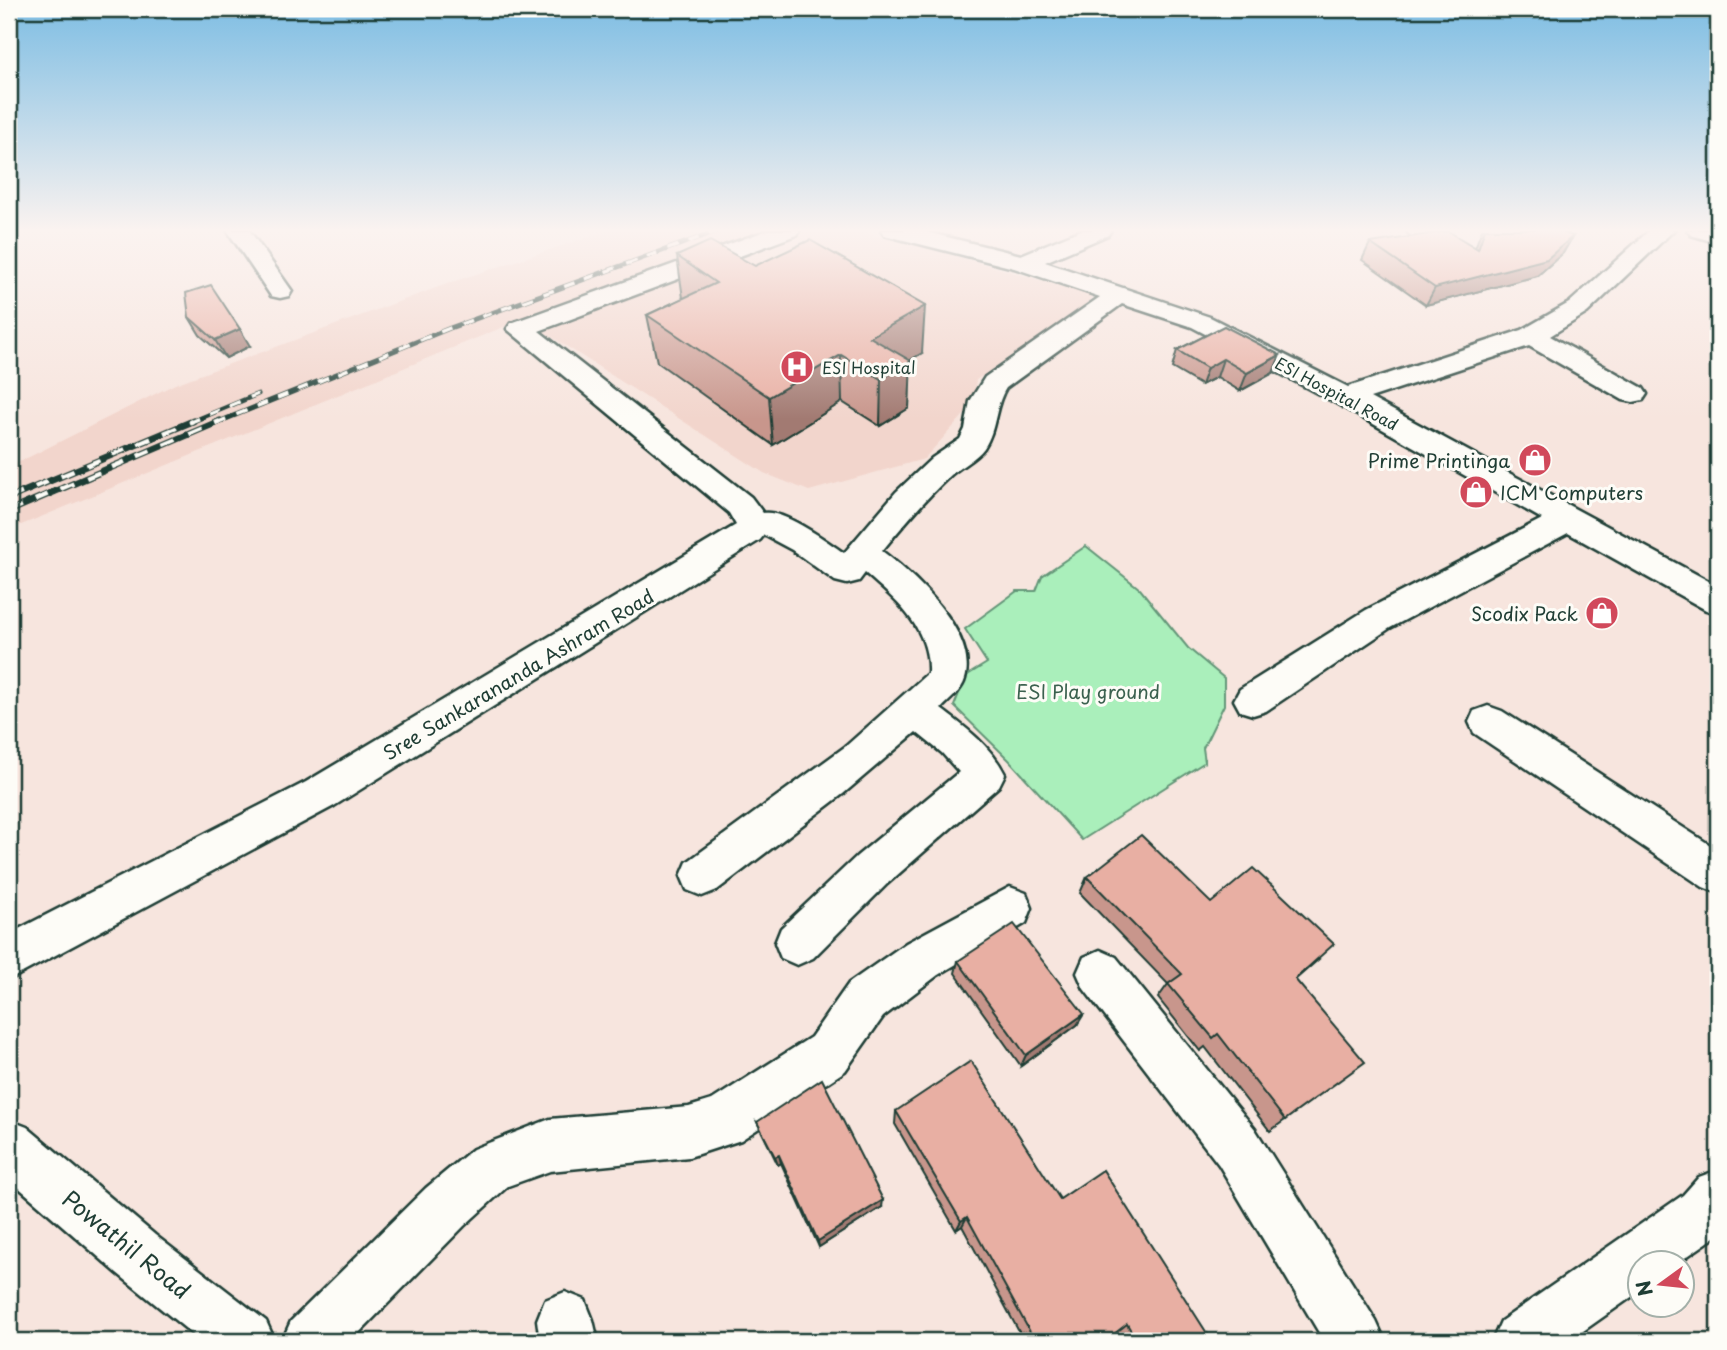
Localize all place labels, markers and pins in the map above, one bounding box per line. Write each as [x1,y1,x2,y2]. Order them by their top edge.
hospital icon: ESI Hospital [778,348,816,386]
place label: ESI Hospital [822,355,915,379]
shop icon: Prime Printinga [1516,441,1554,479]
place label: Prime Printinga [1368,446,1510,474]
shop icon: ICM Computers [1457,473,1495,511]
place label: ICM Computers [1500,478,1643,506]
shop icon: Scodix Pack [1583,594,1621,632]
place label: Scodix Pack [1471,599,1578,627]

